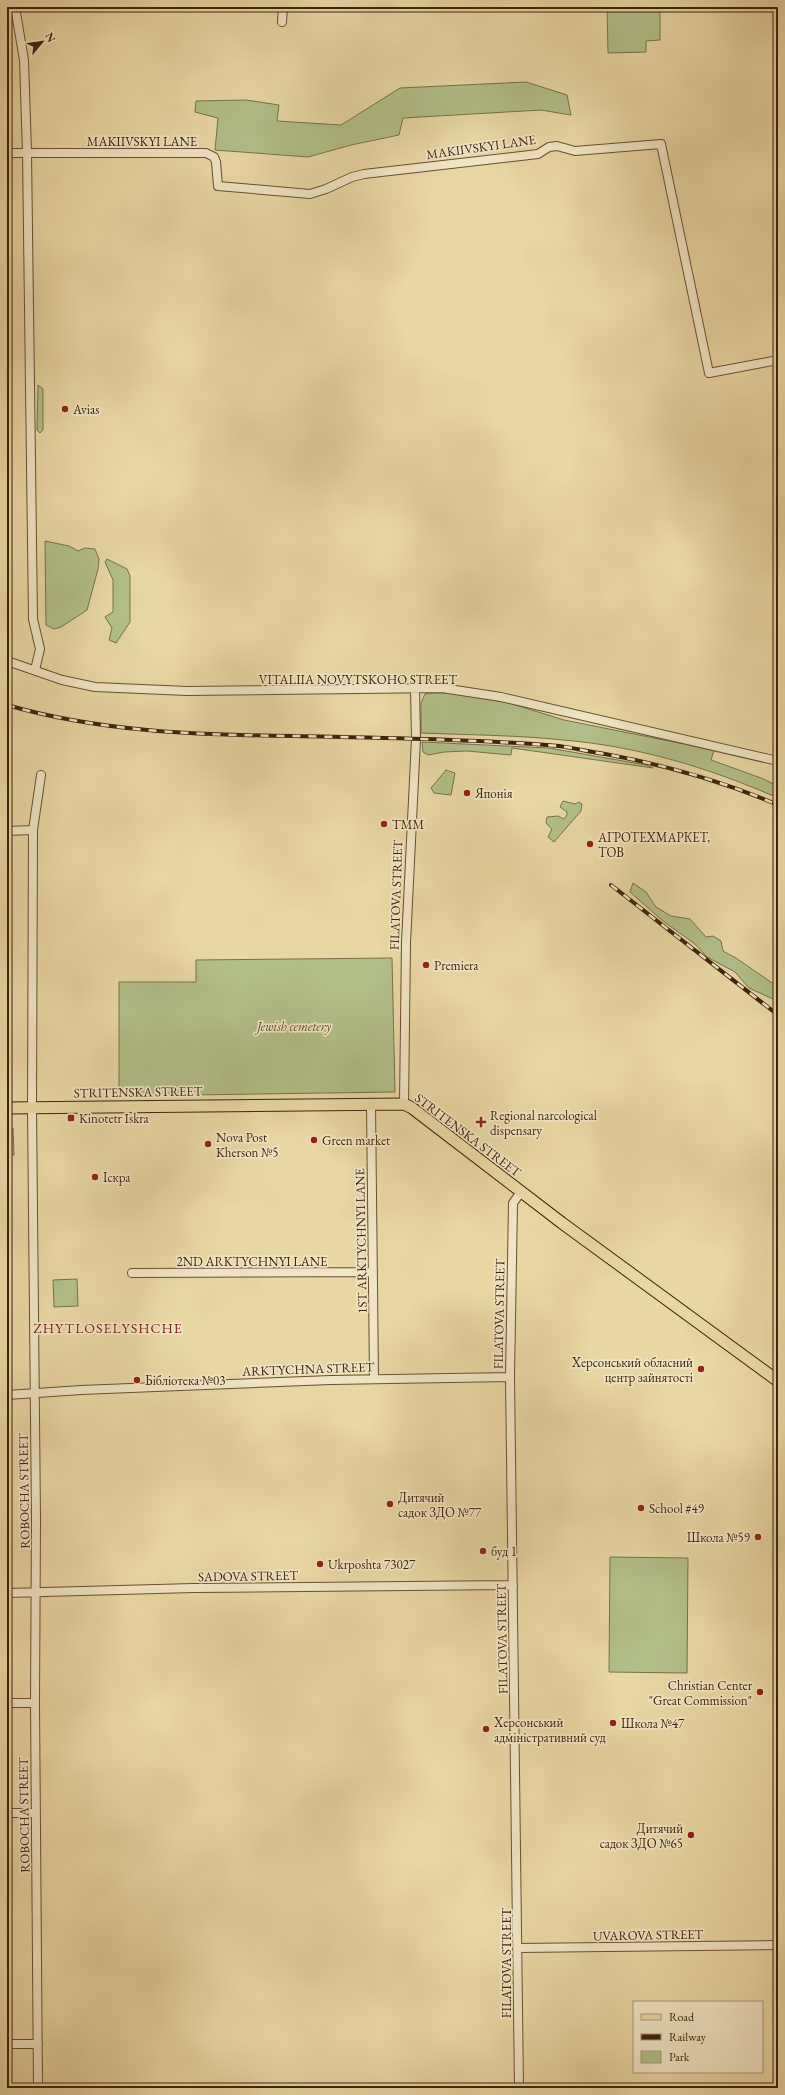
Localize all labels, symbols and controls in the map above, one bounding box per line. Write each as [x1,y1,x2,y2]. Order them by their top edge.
north arrow [22,22,62,62]
text: N [42,30,59,45]
street label: MAKIIVSKYI LANE [425,131,537,163]
street label: MAKIIVSKYI LANE [87,133,197,150]
place label: Avias [72,401,99,418]
marker: Avias [60,404,70,414]
street label: VITALIIA NOVYTSKOHO STREET [259,671,457,688]
place label: Японія [474,785,513,802]
marker: Японія [462,788,472,798]
place label: TMM [392,816,424,833]
marker: TMM [379,819,389,829]
place label: АГРОТЕХМАРКЕТ, ТОВ [597,829,710,861]
street label: FILATOVA STREET [386,839,406,950]
marker: АГРОТЕХМАРКЕТ, ТОВ [585,839,595,849]
place label: Premiera [434,957,479,974]
marker: Premiera [421,960,431,970]
park label: Jewish cemetery [254,1018,332,1035]
street label: STRITENSKA STREET [74,1082,203,1102]
street label: STRITENSKA STREET [411,1089,525,1181]
place label: Regional narcological dispensary [490,1107,597,1139]
place label: Kinotetr Iskra [79,1110,150,1127]
marker: Kinotetr Iskra [66,1113,76,1123]
marker: Regional narcological dispensary [475,1116,487,1128]
place label: Nova Post Kherson №5 [216,1129,279,1161]
place label: Green market [322,1132,390,1149]
marker: Green market [309,1135,319,1145]
marker: Nova Post Kherson №5 [203,1139,213,1149]
street label: 1ST ARKTYCHNYI LANE [351,1168,371,1314]
place label: Іскра [103,1169,131,1186]
marker: Іскра [90,1172,100,1182]
street label: 2ND ARKTYCHNYI LANE [177,1253,327,1270]
street label: FILATOVA STREET [490,1258,508,1369]
district label: ZHYTLOSELYSHCHE [33,1319,183,1337]
place label: Херсонський обласний центр зайнятості [571,1354,693,1386]
street label: ARKTYCHNA STREET [241,1358,375,1380]
marker: Херсонський обласний центр зайнятості [696,1364,706,1374]
place label: Бібліотека №03 [145,1372,225,1389]
marker: Бібліотека №03 [132,1375,142,1385]
street label: ROBOCHA STREET [14,1433,34,1549]
place label: Дитячий садок ЗДО №77 [398,1489,482,1521]
marker: Дитячий садок ЗДО №77 [385,1499,395,1509]
place label: School #49 [649,1500,705,1517]
marker: School #49 [636,1503,646,1513]
place label: Школа №59 [687,1529,751,1546]
marker: Школа №59 [753,1532,763,1542]
place label: буд 1 [491,1543,517,1560]
marker: буд 1 [478,1546,488,1556]
place label: Ukrposhta 73027 [328,1556,416,1573]
marker: Ukrposhta 73027 [315,1559,325,1569]
street label: SADOVA STREET [198,1567,299,1585]
street label: FILATOVA STREET [493,1583,511,1694]
place label: Christian Center "Great Commission" [649,1677,753,1709]
marker: Christian Center "Great Commission" [755,1687,765,1697]
place label: Херсонський адміністративний суд [493,1714,606,1746]
place label: Школа №47 [621,1715,685,1732]
marker: Школа №47 [608,1718,618,1728]
marker: Херсонський адміністративний суд [481,1724,491,1734]
street label: ROBOCHA STREET [14,1757,34,1873]
place label: Дитячий садок ЗДО №65 [600,1820,683,1852]
marker: Дитячий садок ЗДО №65 [686,1830,696,1840]
street label: FILATOVA STREET [498,1908,515,2018]
street label: UVAROVA STREET [593,1926,704,1944]
legend [633,2001,763,2073]
text: Road [669,2009,695,2025]
text: Railway [669,2029,707,2045]
text: Park [669,2049,690,2065]

